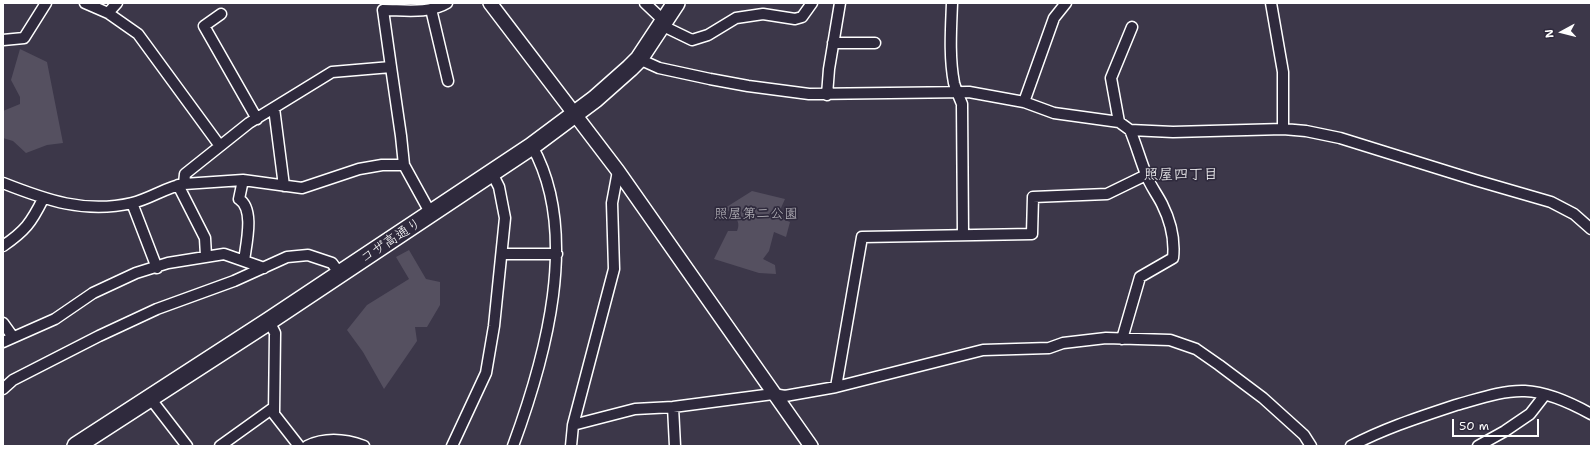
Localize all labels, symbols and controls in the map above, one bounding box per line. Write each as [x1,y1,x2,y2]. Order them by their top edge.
north arrow [1542,12,1582,52]
text: N [1542,28,1558,39]
district label: 照屋四丁目 [1144,166,1218,184]
park label: 照屋第二公園 [714,206,798,222]
street label: コザ高通り [357,215,425,267]
scale bar [1454,411,1541,437]
text: 50 m [1459,418,1489,434]

